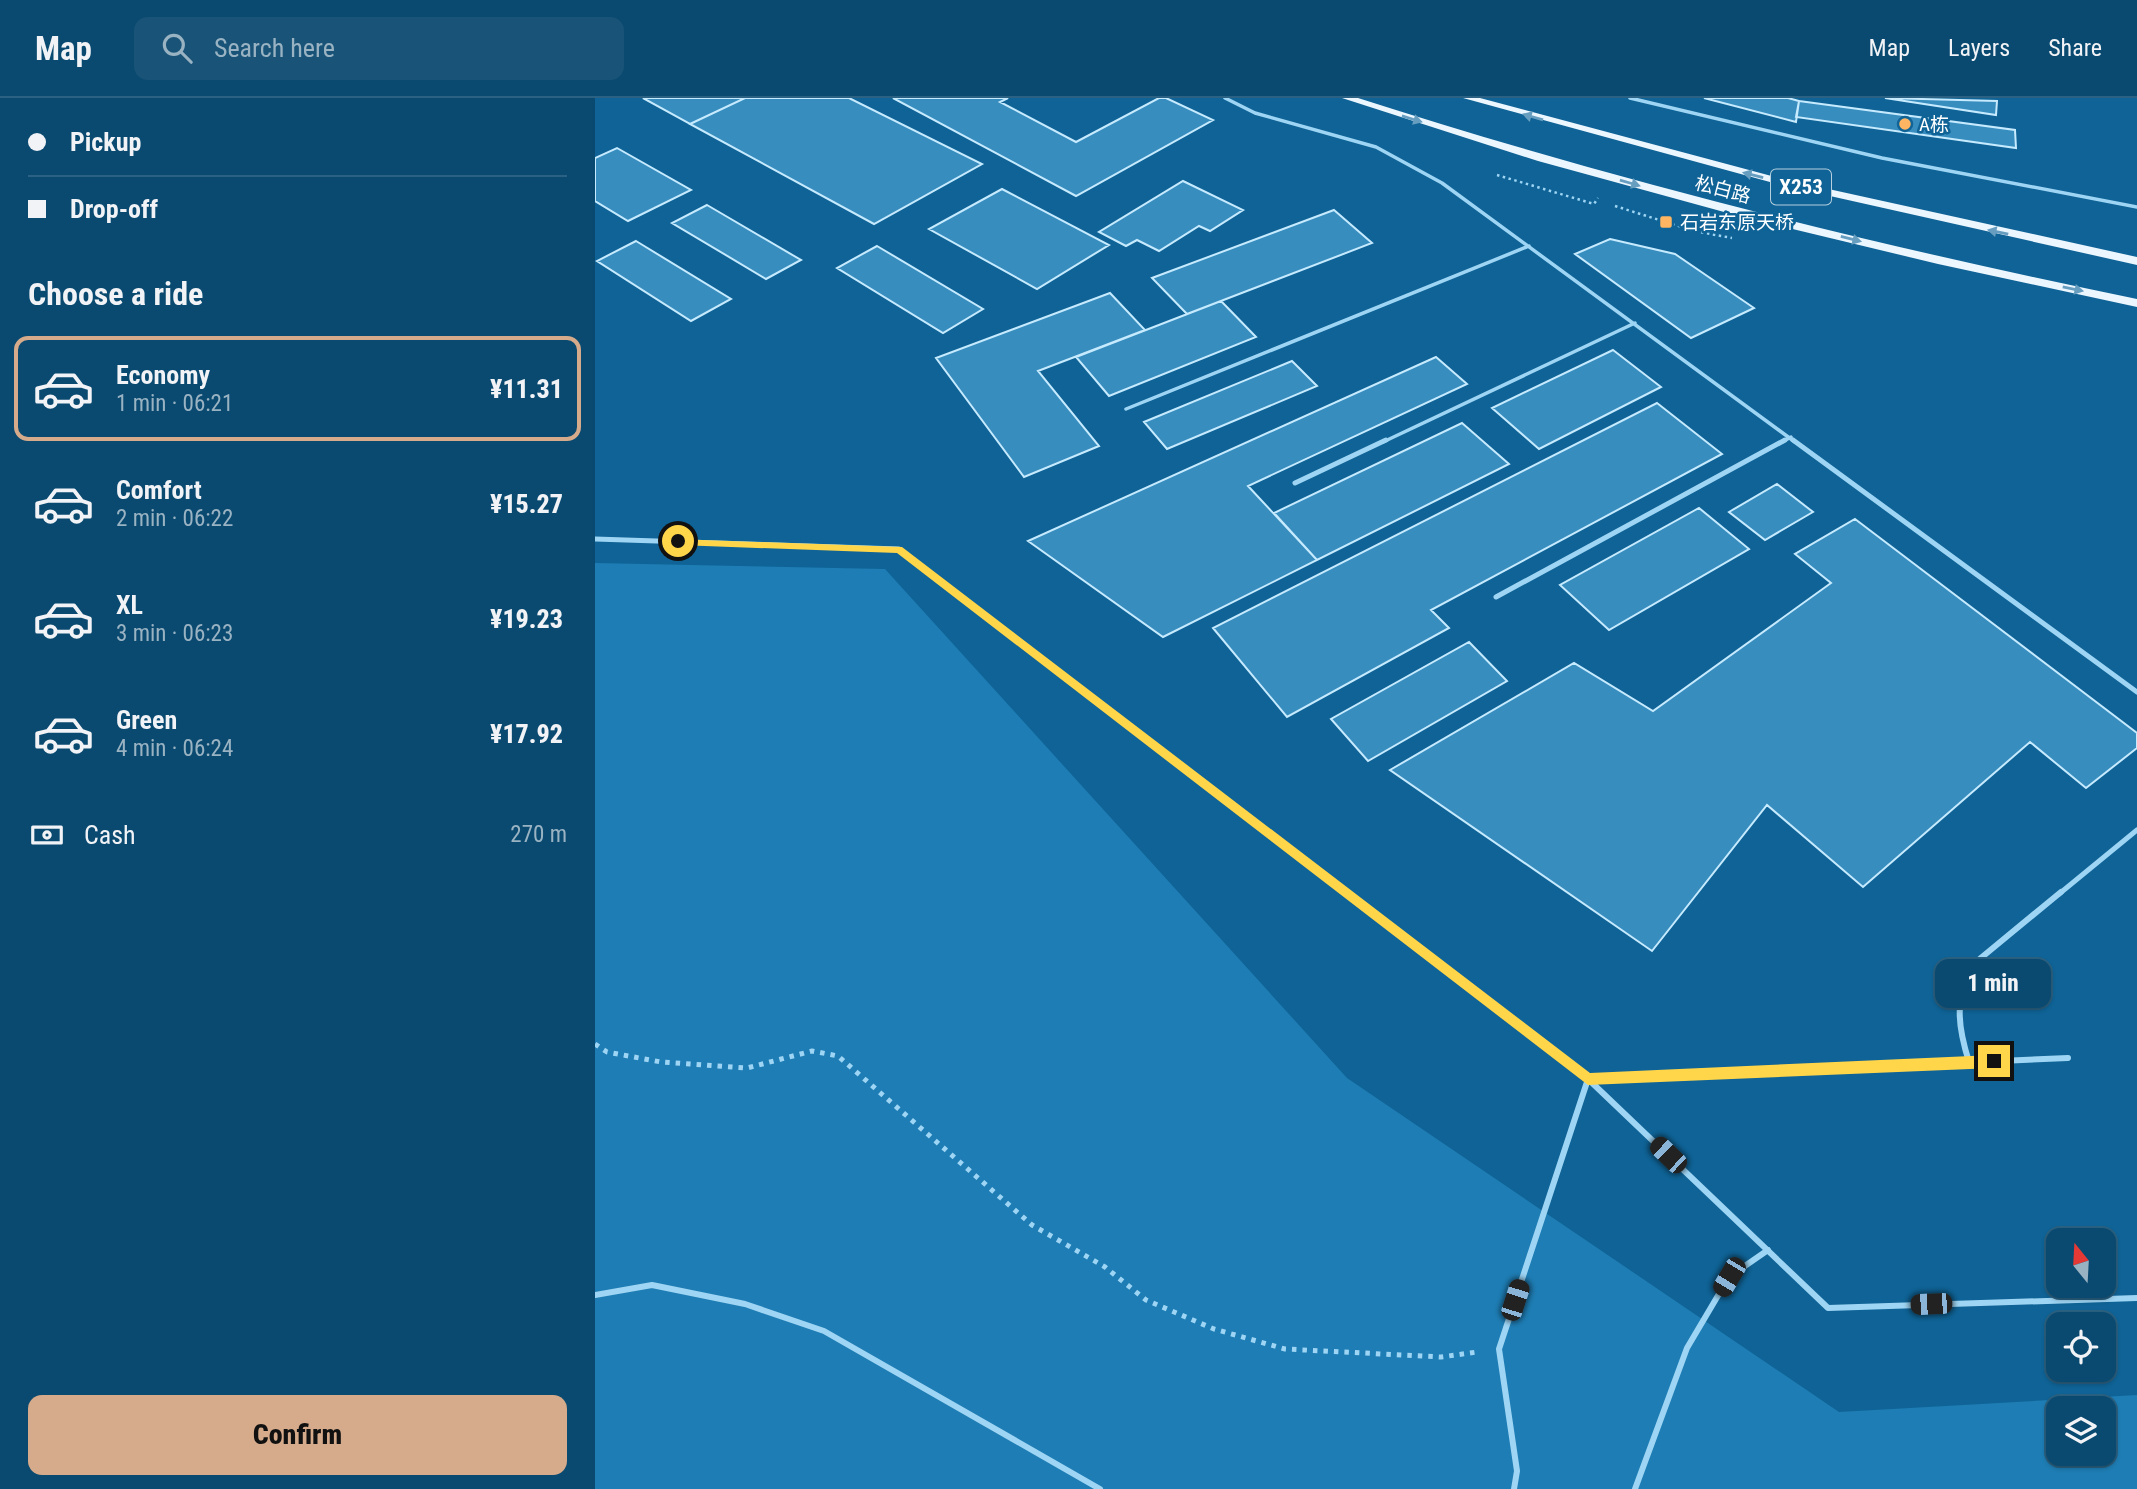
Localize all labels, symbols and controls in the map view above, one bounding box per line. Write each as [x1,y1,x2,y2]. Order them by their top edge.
search box [134,17,624,80]
text: Map [35,29,92,68]
icon: search [158,29,196,67]
text: Search here [214,33,335,63]
text: Map [1869,34,1910,62]
text: Layers [1948,34,2010,62]
text: Share [2048,34,2102,62]
one-way arrow [1522,111,1543,121]
place label: A栋 [1919,113,1949,136]
one-way arrow [1401,114,1422,125]
marker: A栋 [1897,116,1913,132]
text: Pickup [70,127,141,157]
one-way arrow [1742,169,1764,180]
road number: X253 [1771,170,1831,204]
street label: 松白路 [1692,171,1753,208]
one-way arrow [1620,178,1641,188]
text: Drop-off [70,194,158,224]
place label: 石岩东原天桥 [1680,211,1794,234]
marker: 石岩东原天桥 [1658,214,1674,230]
one-way arrow [1987,227,2009,238]
one-way arrow [1840,234,1862,245]
text: Choose a ride [28,275,203,313]
one-way arrow [2062,284,2084,295]
icon: car [32,357,95,420]
text: Economy [116,360,210,390]
text: ¥11.31 [490,374,563,404]
text: 1 min · 06:21 [116,390,233,417]
icon: car [32,472,95,535]
text: Comfort [116,475,202,505]
text: ¥15.27 [490,489,563,519]
text: 2 min · 06:22 [116,505,233,532]
route start [662,525,694,557]
icon: car [32,587,95,650]
text: XL [116,590,143,620]
text: ¥19.23 [490,604,563,634]
text: 3 min · 06:23 [116,620,233,647]
icon: car [32,702,95,765]
text: Green [116,705,177,735]
text: ¥17.92 [490,719,563,749]
text: 4 min · 06:24 [116,735,233,762]
icon: cash [28,816,66,854]
text: Cash [84,820,136,850]
text: 270 m [510,821,567,848]
callout: 1 min [1936,960,2052,1009]
text: 1 min [1967,970,2019,997]
route end [1978,1045,2010,1077]
car [1646,1133,1691,1177]
north arrow [2046,1228,2116,1298]
map controls [2046,1228,2116,1466]
car [1710,1254,1749,1300]
car [1499,1277,1532,1323]
car [1910,1293,1953,1315]
button: locate [2046,1312,2116,1382]
button: Confirm [28,1395,567,1475]
button: layers [2046,1396,2116,1466]

